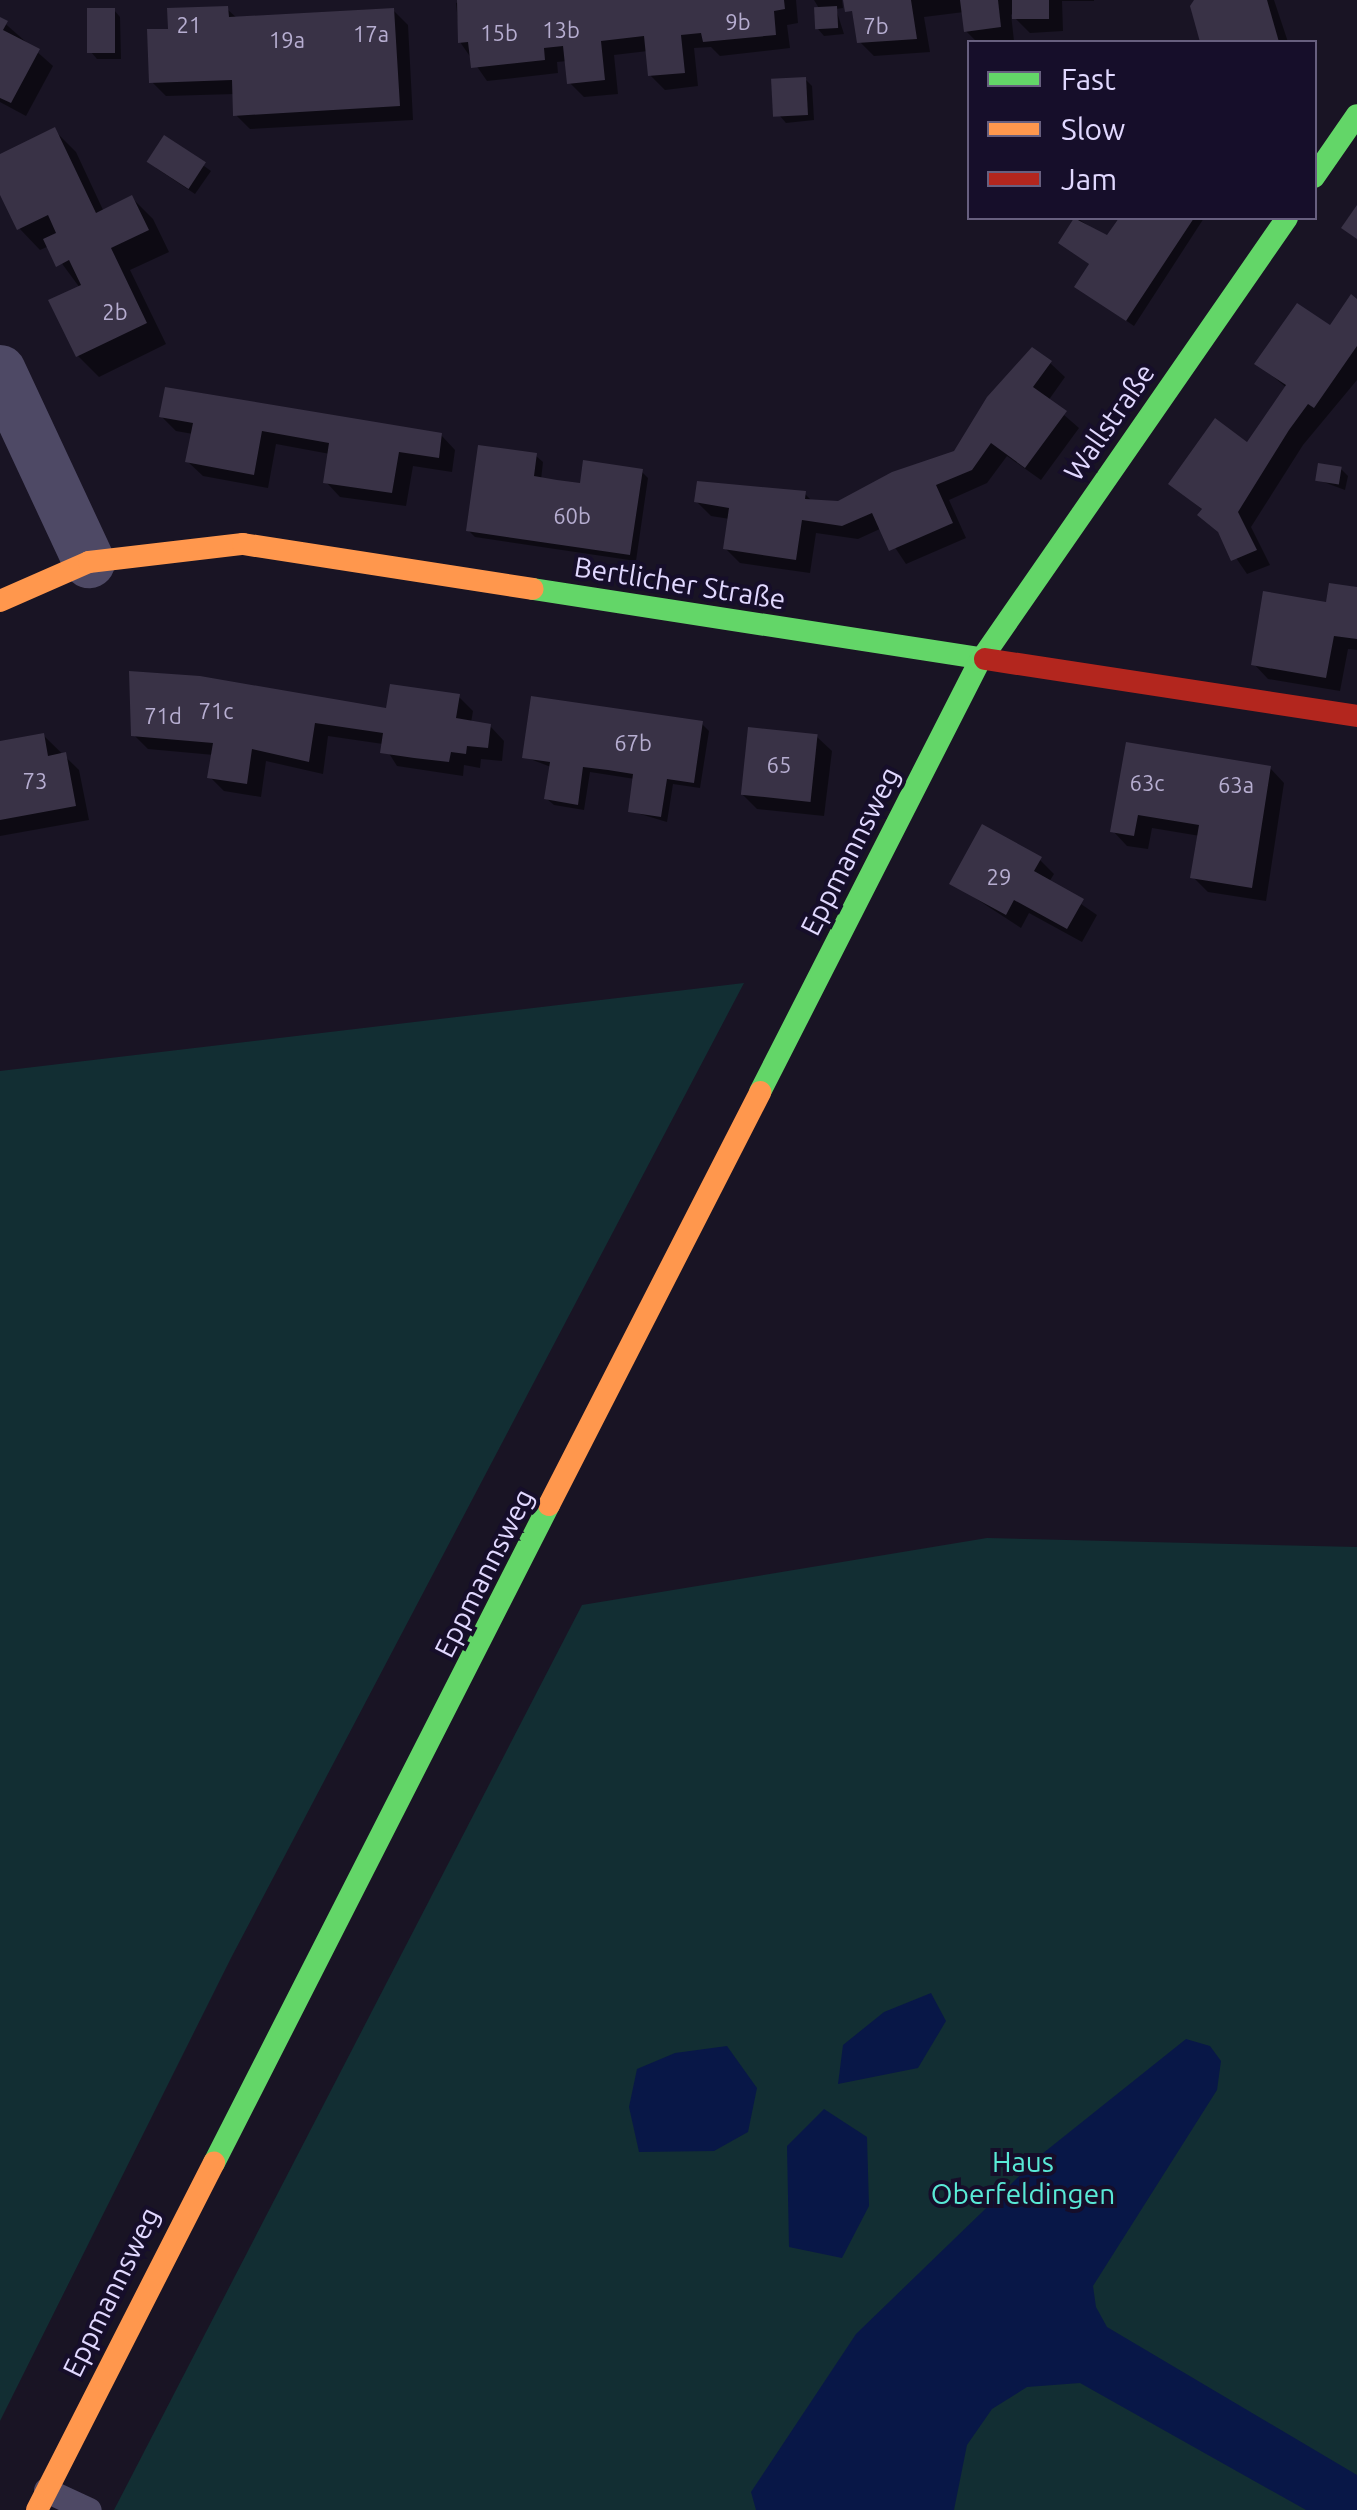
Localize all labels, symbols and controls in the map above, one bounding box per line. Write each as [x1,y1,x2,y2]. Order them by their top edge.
house number: 9b [725,9,751,35]
house number: 21 [177,12,201,38]
house number: 7b [863,13,889,39]
house number: 13b [542,17,580,43]
house number: 15b [480,20,518,46]
house number: 17a [353,21,389,47]
house number: 19a [269,27,305,53]
legend [967,40,1317,220]
text: Fast [1061,62,1116,96]
text: Slow [1061,112,1125,146]
text: Jam [1061,162,1117,196]
house number: 2b [102,299,128,325]
street label: Wallstraße [1057,357,1161,487]
house number: 60b [553,503,591,529]
street label: Bertlicher Straße [572,550,788,616]
house number: 71c [198,698,234,724]
house number: 71d [144,703,182,729]
house number: 67b [614,730,652,756]
house number: 65 [767,752,791,778]
street label: Eppmannsweg [793,761,907,941]
house number: 73 [23,768,47,794]
house number: 63c [1129,770,1165,796]
house number: 63a [1218,772,1254,798]
house number: 29 [987,864,1011,890]
street label: Eppmannsweg [427,1483,541,1663]
park label: Haus Oberfeldingen [931,2145,1115,2211]
street label: Eppmannsweg [55,2202,167,2382]

